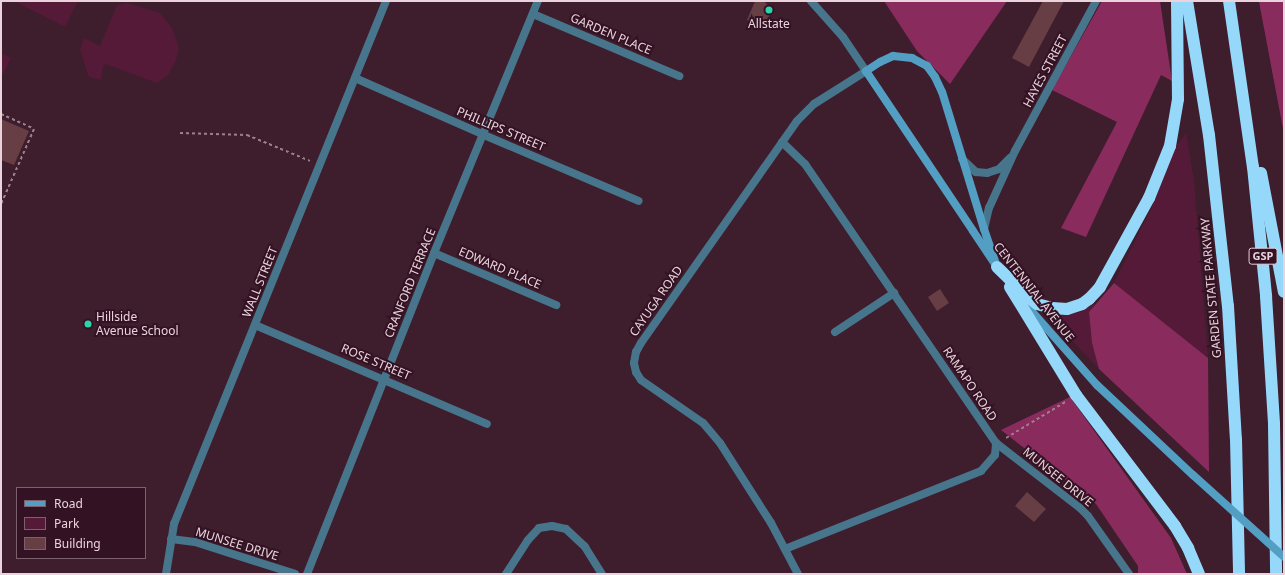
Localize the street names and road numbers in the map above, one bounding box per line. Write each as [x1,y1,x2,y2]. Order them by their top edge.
street label: GARDEN PLACE [568,10,654,58]
street label: HAYES STREET [1020,32,1070,110]
street label: PHILLIPS STREET [455,104,547,154]
street label: GARDEN STATE PARKWAY [1198,217,1224,359]
street label: CRANFORD TERRACE [381,226,439,340]
street label: CENTENNIAL AVENUE [991,240,1077,344]
street label: EDWARD PLACE [457,244,543,292]
street label: WALL STREET [239,245,281,319]
road number: GSP [1248,247,1278,265]
street label: CAYUGA ROAD [626,263,686,339]
street label: ROSE STREET [339,341,413,383]
street label: RAMAPO ROAD [940,344,1000,424]
street label: MUNSEE DRIVE [1020,444,1096,510]
street label: MUNSEE DRIVE [194,525,280,563]

